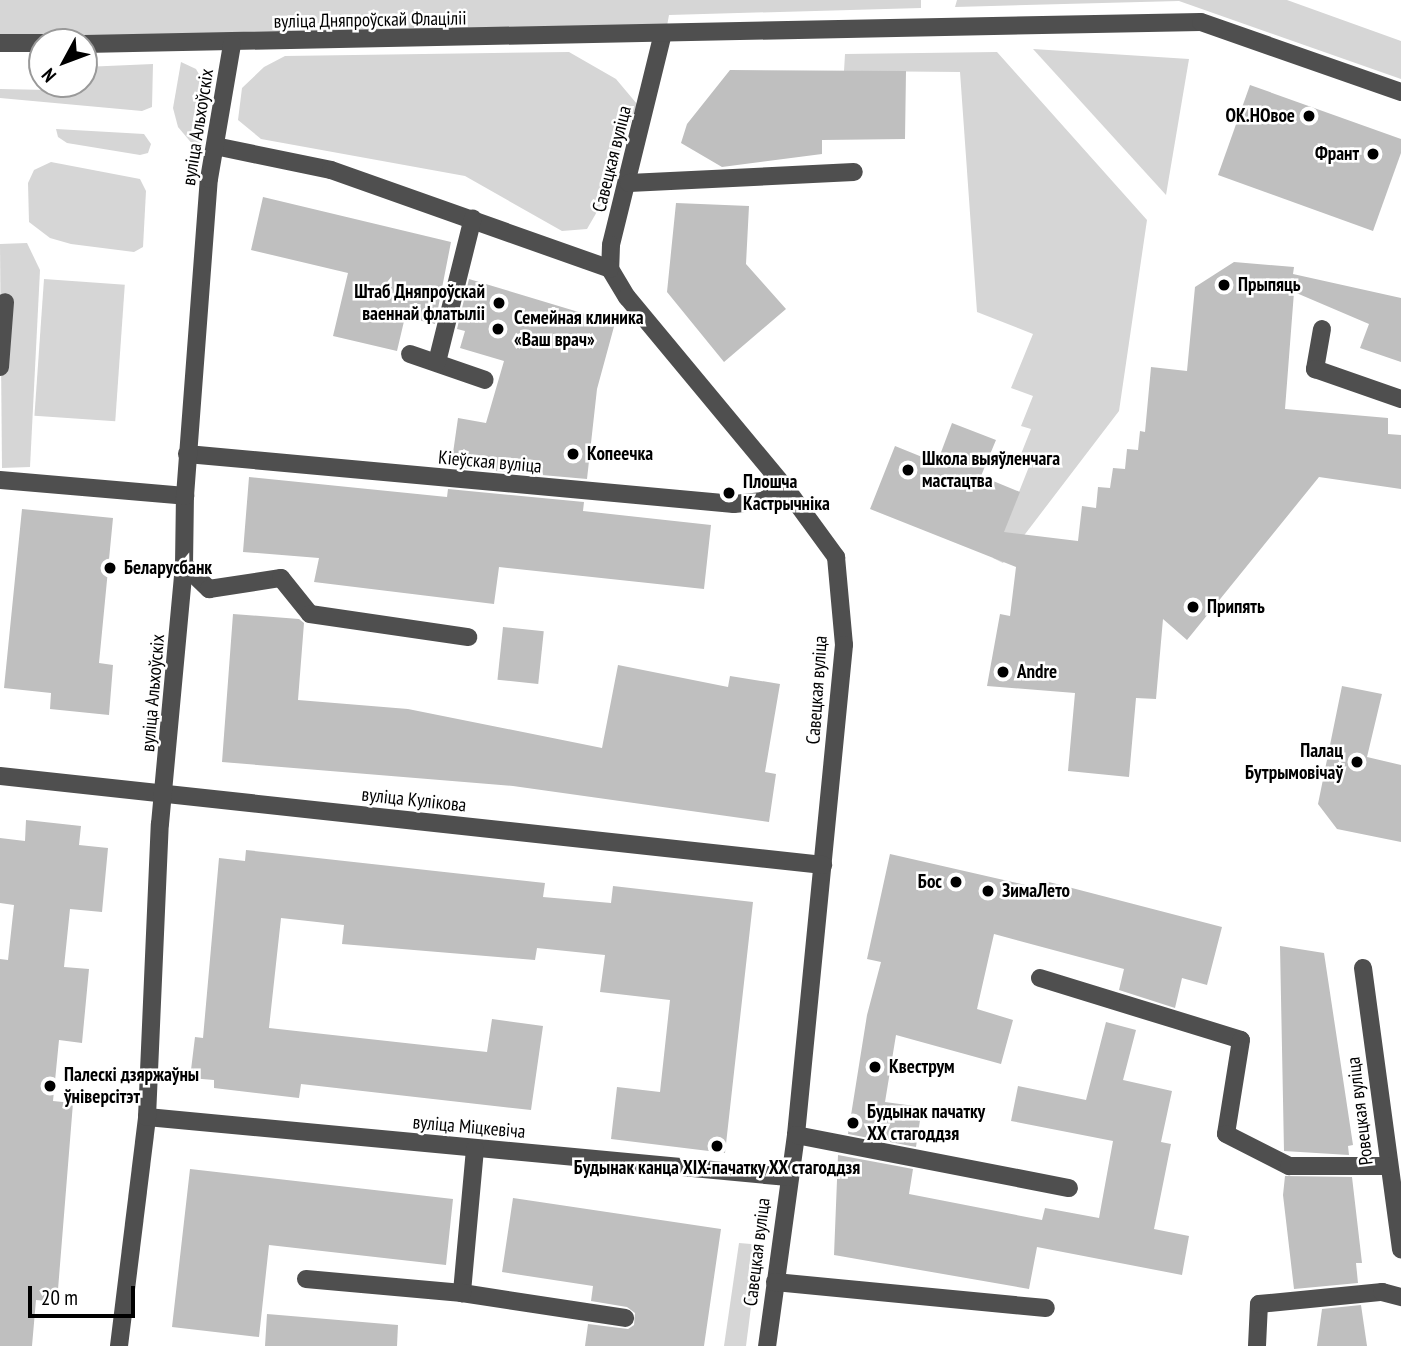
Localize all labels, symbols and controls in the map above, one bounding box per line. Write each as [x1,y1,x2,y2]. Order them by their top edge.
street label: вуліца Дняпроўскай Флаціліі [273,7,467,33]
north arrow [28,28,98,98]
text: N [36,64,61,87]
street label: вуліца Альхоўскіх [177,67,219,187]
street label: Савецкая вуліца [588,103,636,215]
place label: ОК.НОвое [1225,105,1295,127]
marker: ОК.НОвое [1301,108,1317,124]
place label: Франт [1315,143,1359,165]
marker: Франт [1365,146,1381,162]
place label: Прыпяць [1238,274,1301,296]
marker: Прыпяць [1216,277,1232,293]
place label: Штаб Дняпроўскай ваеннай флатыліі [354,281,485,325]
marker: Штаб Дняпроўскай ваеннай флатыліі [491,295,507,311]
place label: Семейная клиника «Ваш врач» [514,307,644,351]
marker: Семейная клиника «Ваш врач» [488,319,508,339]
place label: Копеечка [587,443,653,465]
street label: Кіеўская вуліца [437,446,543,478]
marker: Копеечка [565,446,581,462]
place label: Школа выяўленчага мастацтва [922,448,1060,492]
marker: Школа выяўленчага мастацтва [900,462,916,478]
place label: Плошча Кастрычніка [743,471,830,515]
marker: Плошча Кастрычніка [721,485,737,501]
place label: Беларусбанк [124,557,212,579]
marker: Беларусбанк [102,560,118,576]
place label: Припять [1207,596,1265,618]
marker: Припять [1185,599,1201,615]
street label: вуліца Альхоўскіх [136,633,170,753]
street label: Савецкая вуліца [802,635,832,745]
place label: Andre [1017,661,1057,683]
marker: Andre [995,664,1011,680]
place label: Палац Бутрымовічаў [1245,740,1343,784]
marker: Палац Бутрымовічаў [1349,754,1365,770]
street label: вуліца Кулікова [361,783,467,817]
place label: Бос [918,871,942,893]
marker: Бос [948,874,964,890]
place label: ЗимаЛето [1002,880,1070,902]
marker: ЗимаЛето [980,883,996,899]
place label: Квеструм [889,1056,955,1078]
street label: Ровецкая вуліца [1342,1056,1378,1166]
marker: Квеструм [867,1059,883,1075]
place label: Палескі дзяржаўны ўніверсітэт [64,1064,199,1108]
marker: Палескі дзяржаўны ўніверсітэт [42,1078,58,1094]
place label: Будынак пачатку ХХ стагоддзя [867,1101,985,1145]
street label: вуліца Міцкевіча [412,1111,526,1143]
marker: Будынак пачатку ХХ стагоддзя [845,1115,861,1131]
marker: Будынак канца XIX-пачатку XX стагоддзя [709,1138,725,1154]
place label: Будынак канца XIX-пачатку XX стагоддзя [573,1157,861,1179]
street label: Савецкая вуліца [739,1197,775,1307]
scale bar [32,1272,138,1316]
text: 20 m [41,1284,78,1311]

